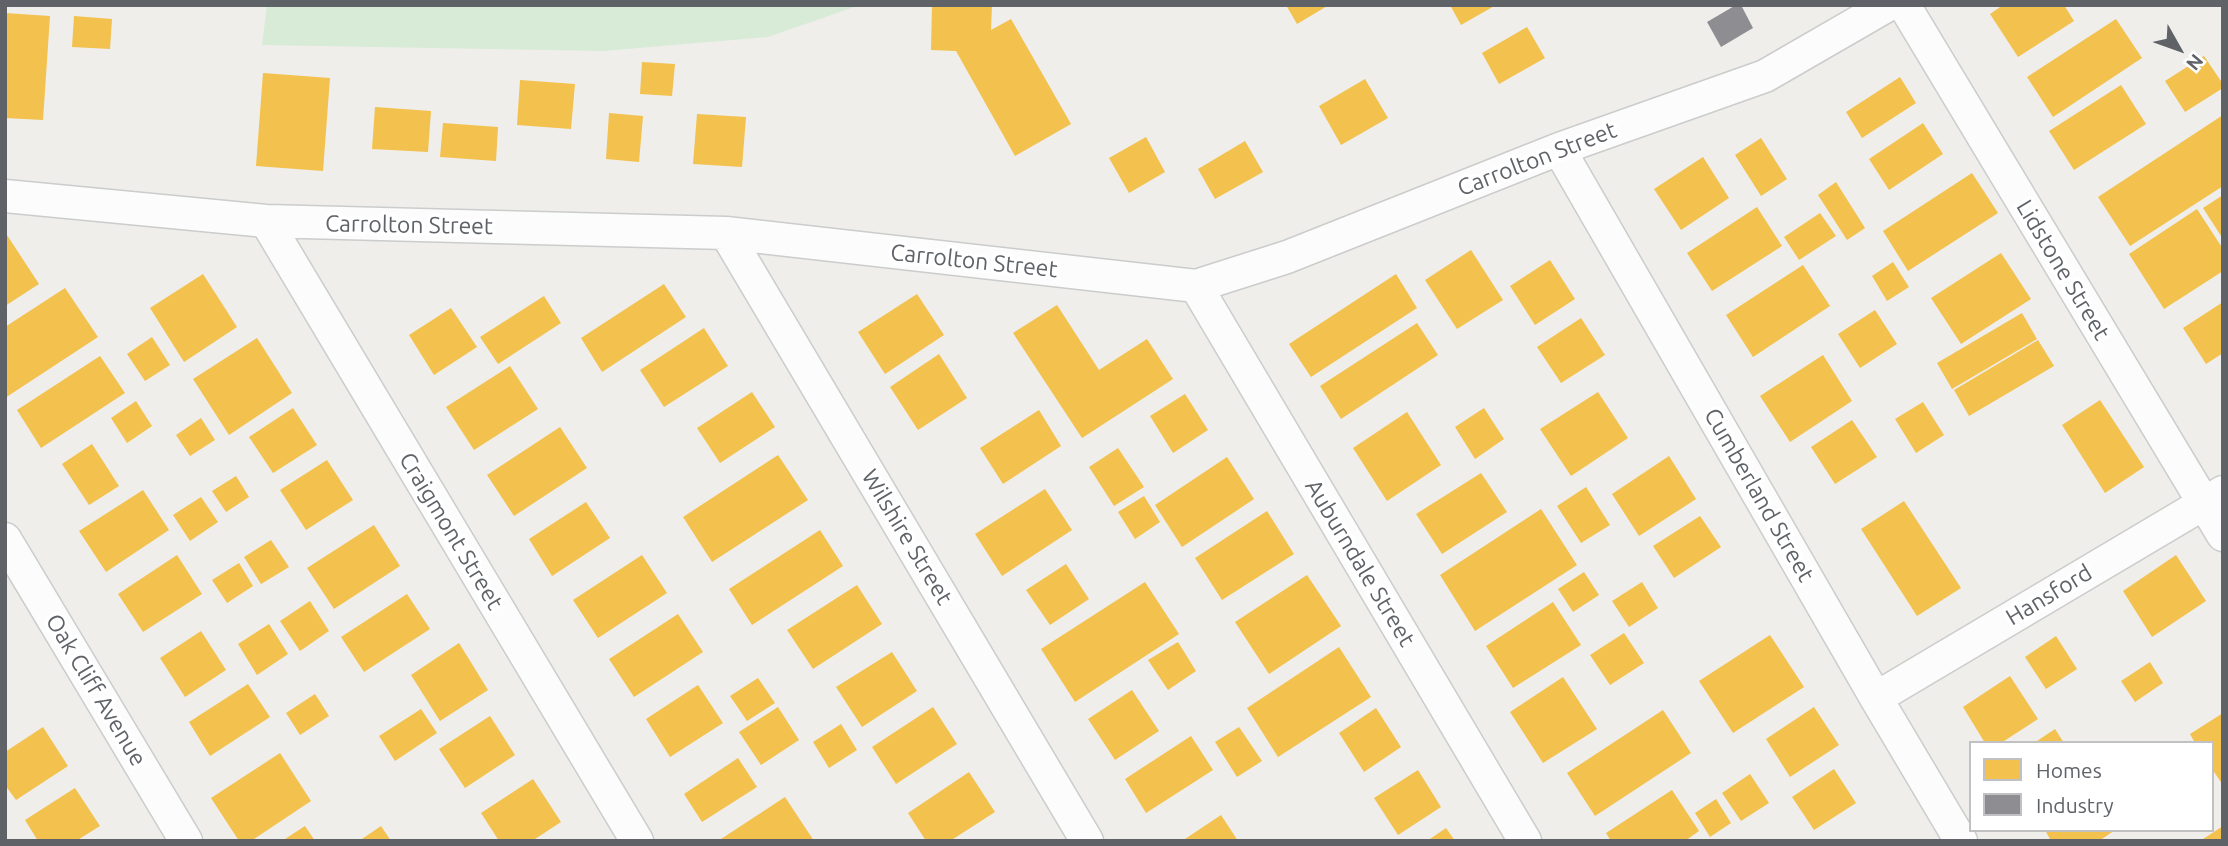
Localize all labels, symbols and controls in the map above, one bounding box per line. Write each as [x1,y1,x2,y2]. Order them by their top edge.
north arrow [2144,14,2214,84]
text: N [2182,50,2208,75]
street label: Carrolton Street [1454,116,1620,202]
street label: Lidstone Street [2010,195,2116,345]
street label: Carrolton Street [325,210,493,240]
street label: Carrolton Street [889,239,1059,283]
street label: Cumberland Street [1698,403,1820,587]
street label: Craigmont Street [393,447,509,615]
street label: Wilshire Street [856,464,958,610]
street label: Auburndale Street [1299,474,1421,652]
street label: Hansford [2001,559,2097,631]
street label: Oak Cliff Avenue [40,609,152,771]
legend [1969,741,2214,832]
text: Homes [2036,758,2102,782]
text: Industry [2036,793,2114,817]

